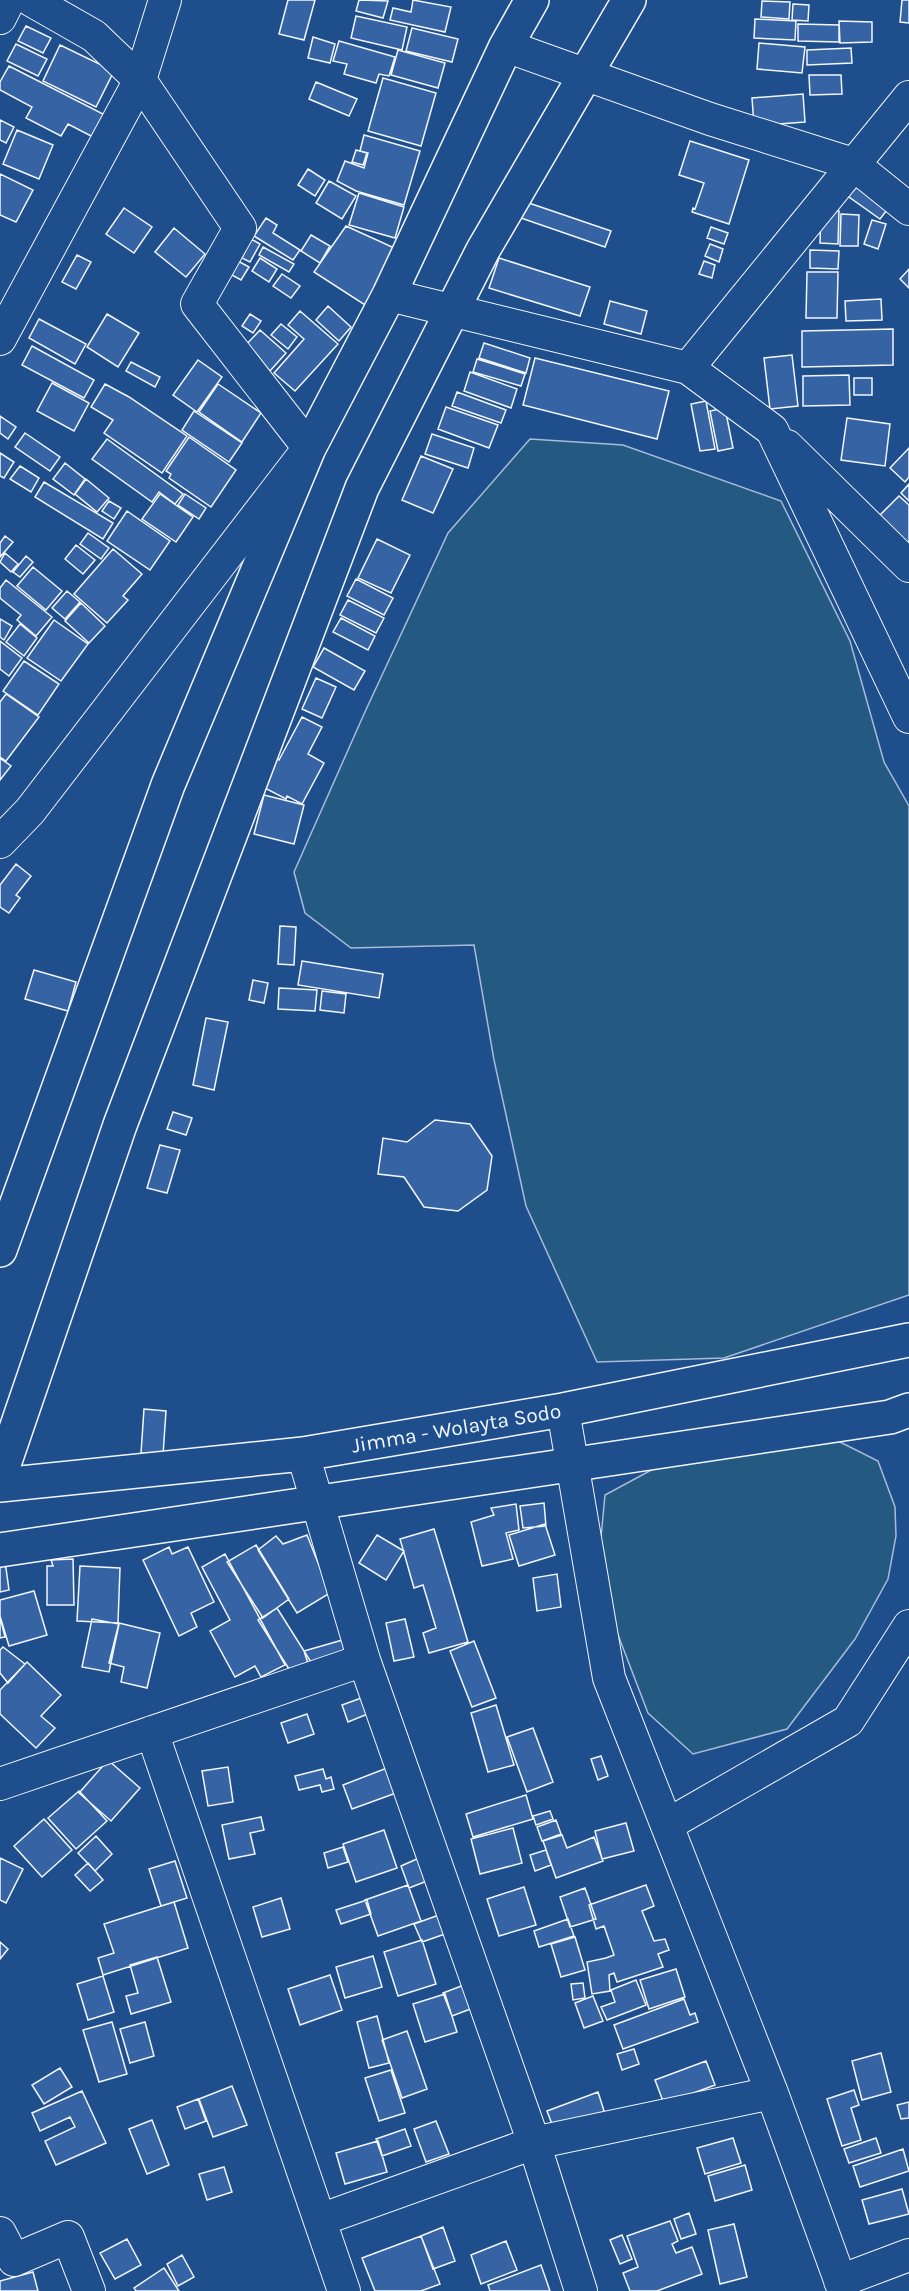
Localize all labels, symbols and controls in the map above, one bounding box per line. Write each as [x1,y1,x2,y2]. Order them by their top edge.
street label: Jimma - Wolayta Sodo [350,1399,563,1458]

